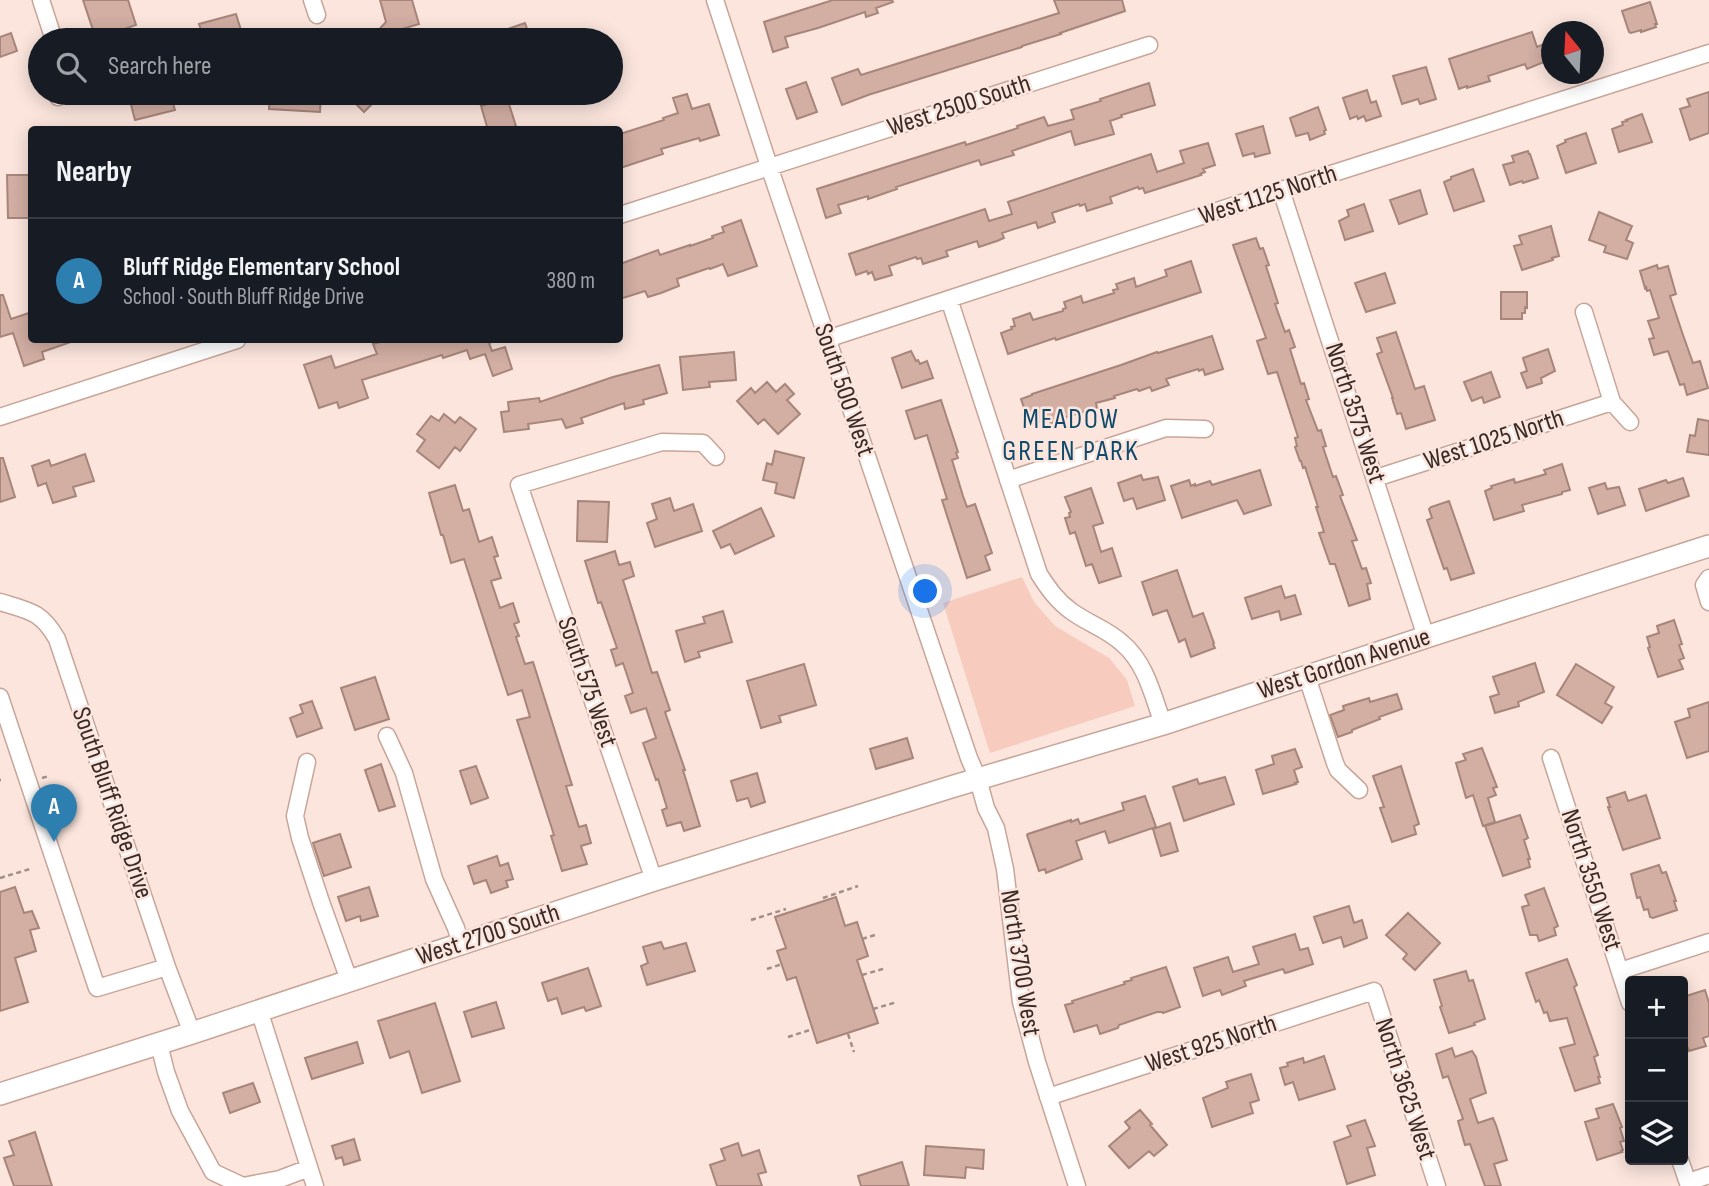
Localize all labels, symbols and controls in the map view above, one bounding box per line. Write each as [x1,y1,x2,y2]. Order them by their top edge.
north arrow [1541,21,1604,84]
search box [28,28,623,105]
icon: search [52,48,90,86]
text: Search here [108,51,211,82]
street label: West 2500 South [884,68,1034,144]
text: Nearby [56,154,132,190]
street label: West 1125 North [1195,158,1341,232]
text: Bluff Ridge Elementary School [123,252,400,283]
text: A [74,267,84,295]
text: 380 m [547,267,595,295]
text: School · South Bluff Ridge Drive [123,283,364,311]
street label: South 500 West [807,320,881,460]
street label: North 3575 West [1318,339,1392,487]
district label: MEADOW GREEN PARK [1002,403,1140,468]
street label: West 1025 North [1420,403,1568,477]
your location [908,574,942,608]
street label: South 575 West [550,613,624,751]
street label: West Gordon Avenue [1254,621,1434,707]
street label: South Bluff Ridge Drive [65,703,159,903]
pin: A [31,784,77,842]
street label: North 3550 West [1554,805,1628,955]
street label: North 3700 West [993,888,1047,1038]
street label: West 2700 South [413,897,563,973]
map controls [1625,976,1688,1165]
button: + [1625,976,1688,1039]
street label: West 925 North [1142,1008,1280,1080]
street label: North 3625 West [1368,1014,1442,1164]
button: − [1625,1039,1688,1102]
button: layers [1625,1102,1688,1165]

